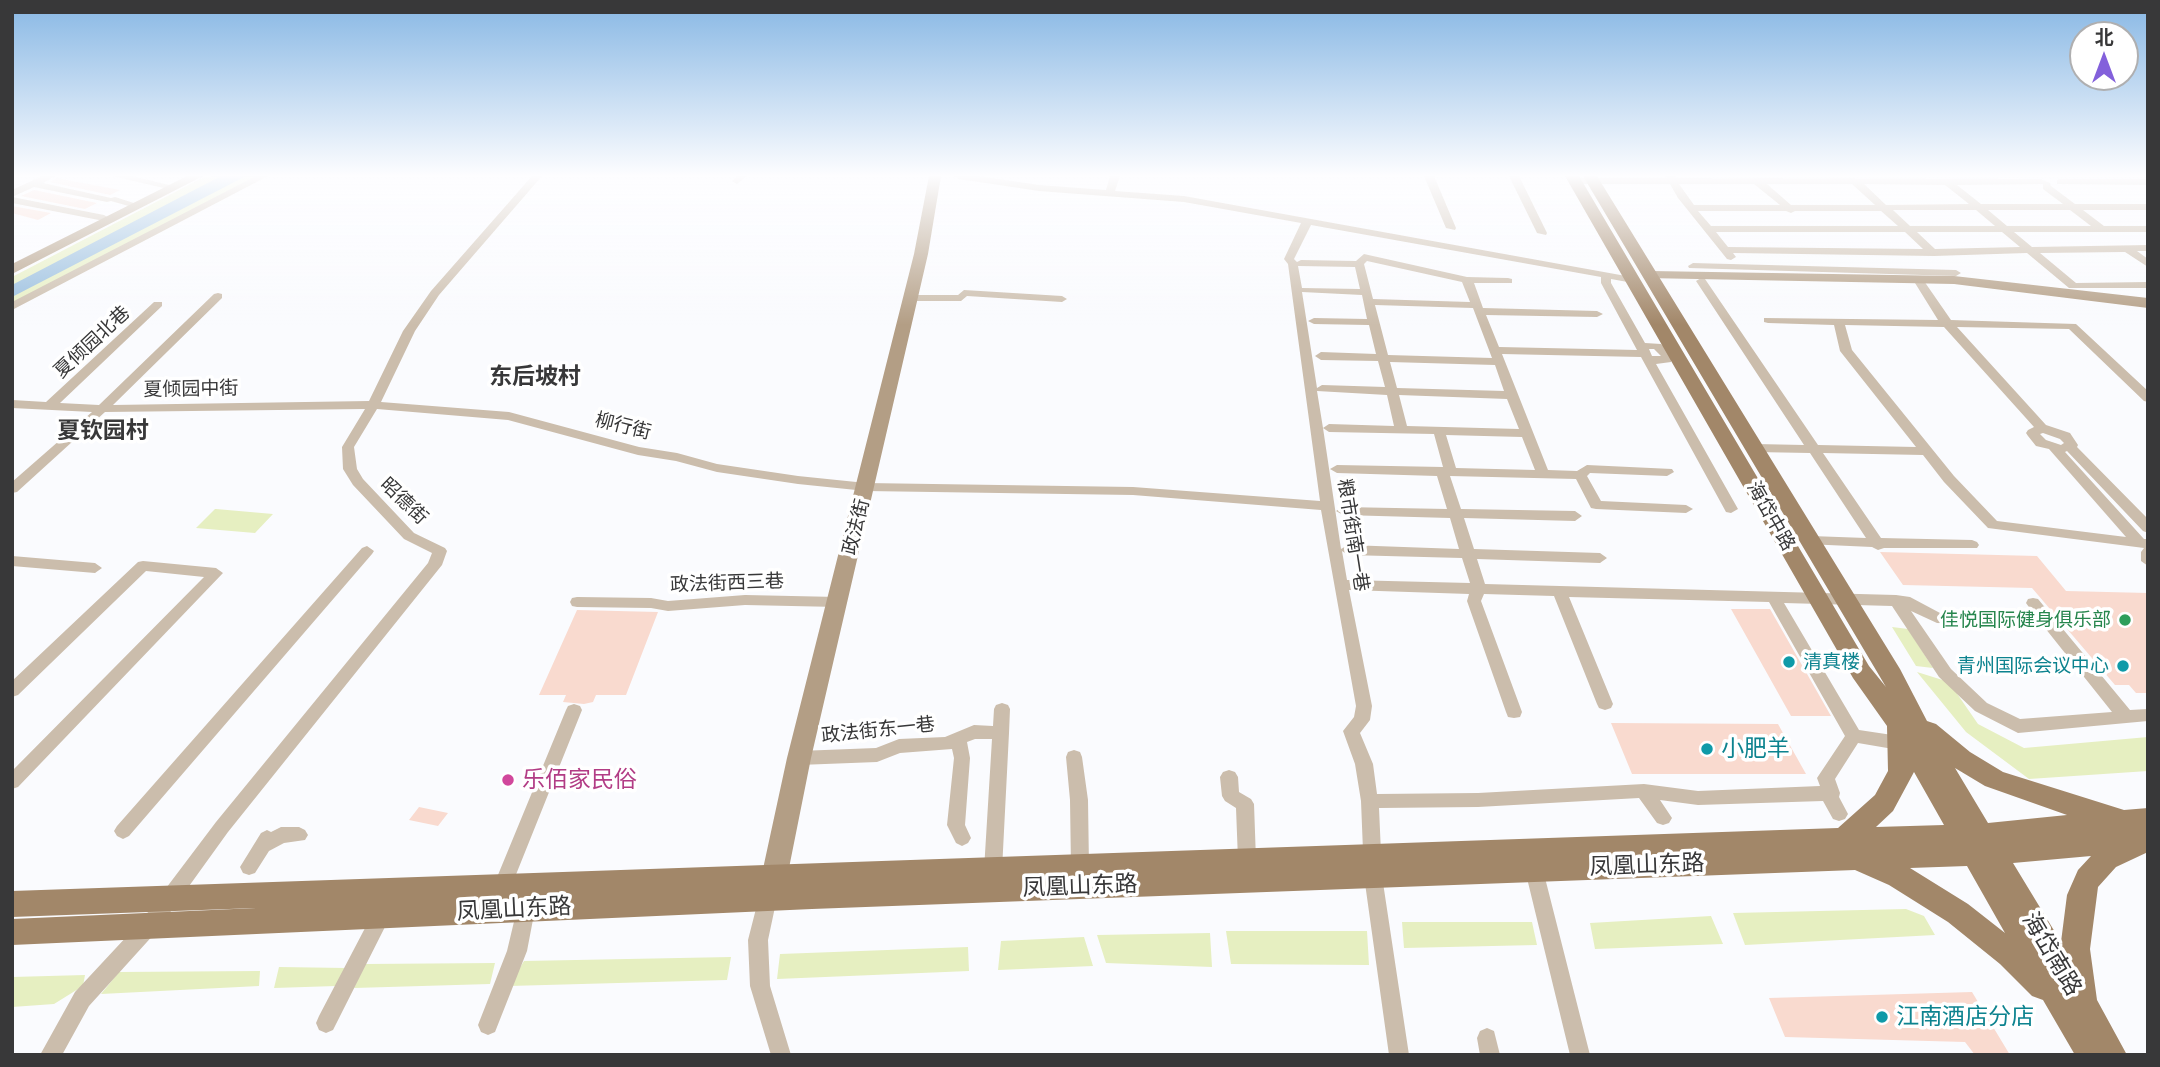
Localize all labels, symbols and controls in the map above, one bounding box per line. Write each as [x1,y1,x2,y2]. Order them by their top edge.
north arrow [2069,21,2139,91]
text: 北 [2094,25,2114,48]
street label: 夏倾园北巷 [49,301,135,383]
district label: 东后坡村 [489,363,581,391]
street label: 夏倾园中街 [143,377,239,401]
street label: 柳行街 [593,408,653,444]
district label: 夏钦园村 [57,417,149,445]
street label: 昭德街 [376,473,432,529]
street label: 粮市街南一巷 [1333,477,1373,593]
street label: 海岱中路 [1742,477,1800,555]
street label: 政法街 [838,497,874,557]
street label: 政法街西三巷 [670,570,784,596]
place label: 佳悦国际健身俱乐部 [1940,609,2111,631]
marker: 佳悦国际健身俱乐部 [2117,612,2133,628]
place label: 清真楼 [1803,651,1860,673]
marker: 清真楼 [1781,654,1797,670]
place label: 青州国际会议中心 [1957,655,2109,677]
marker: 青州国际会议中心 [2115,658,2131,674]
street label: 政法街东一巷 [820,713,936,747]
place label: 小肥羊 [1721,735,1790,763]
marker: 小肥羊 [1699,741,1715,757]
place label: 乐佰家民俗 [522,766,637,794]
marker: 乐佰家民俗 [500,772,516,788]
street label: 凤凰山东路 [1589,849,1705,881]
street label: 凤凰山东路 [1022,870,1138,902]
street label: 凤凰山东路 [456,892,572,926]
street label: 海岱南路 [2016,907,2088,1001]
place label: 江南酒店分店 [1896,1003,2034,1031]
marker: 江南酒店分店 [1874,1009,1890,1025]

